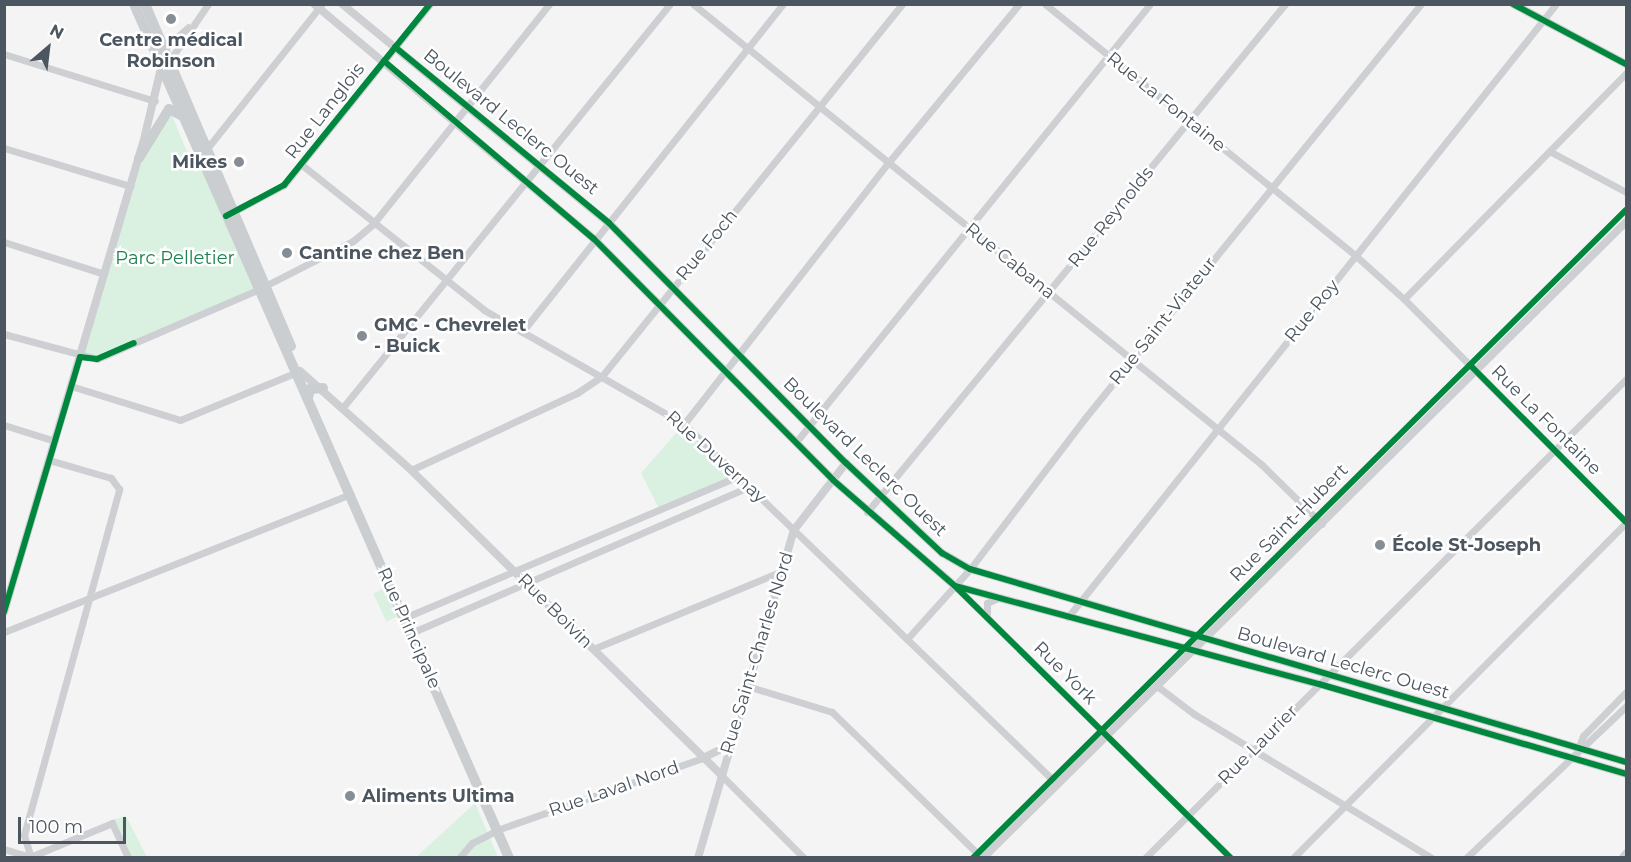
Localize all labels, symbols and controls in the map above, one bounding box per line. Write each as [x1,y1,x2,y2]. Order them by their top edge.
marker: Centre médical Robinson [162,10,180,28]
north arrow [18,18,78,78]
text: N [47,20,67,43]
place label: Centre médical Robinson [99,30,243,72]
street label: Boulevard Leclerc Ouest [419,45,603,199]
street label: Rue La Fontaine [1102,47,1230,157]
street label: Rue Langlois [281,59,369,163]
place label: Mikes [172,151,227,173]
marker: Mikes [232,155,246,169]
street label: Rue Reynolds [1064,162,1158,272]
street label: Rue Foch [672,205,742,285]
street label: Rue Cabana [961,218,1059,304]
place label: Cantine chez Ben [299,242,465,264]
marker: Cantine chez Ben [280,246,294,260]
park label: Parc Pelletier [115,247,235,269]
street label: Rue Saint-Viateur [1105,253,1221,389]
street label: Rue Roy [1280,275,1344,347]
place label: GMC - Chevrelet - Buick [374,315,526,358]
marker: GMC - Chevrelet - Buick [355,329,369,343]
street label: Rue La Fontaine [1487,361,1605,479]
street label: Boulevard Leclerc Ouest [779,373,951,541]
street label: Rue Duvernay [661,406,771,508]
street label: Rue Saint-Hubert [1226,460,1352,586]
place label: École St-Joseph [1392,534,1541,556]
marker: École St-Joseph [1373,538,1387,552]
street label: Rue Saint-Charles Nord [716,549,798,757]
street label: Rue Principale [373,564,445,692]
street label: Rue Boivin [513,569,597,653]
street label: Boulevard Leclerc Ouest [1235,622,1451,704]
street label: Rue York [1029,637,1101,709]
street label: Rue Laurier [1214,701,1302,789]
street label: Rue Laval Nord [546,757,682,821]
place label: Aliments Ultima [362,785,515,807]
marker: Aliments Ultima [343,789,357,803]
scale bar [21,805,129,843]
text: 100 m [29,816,83,838]

